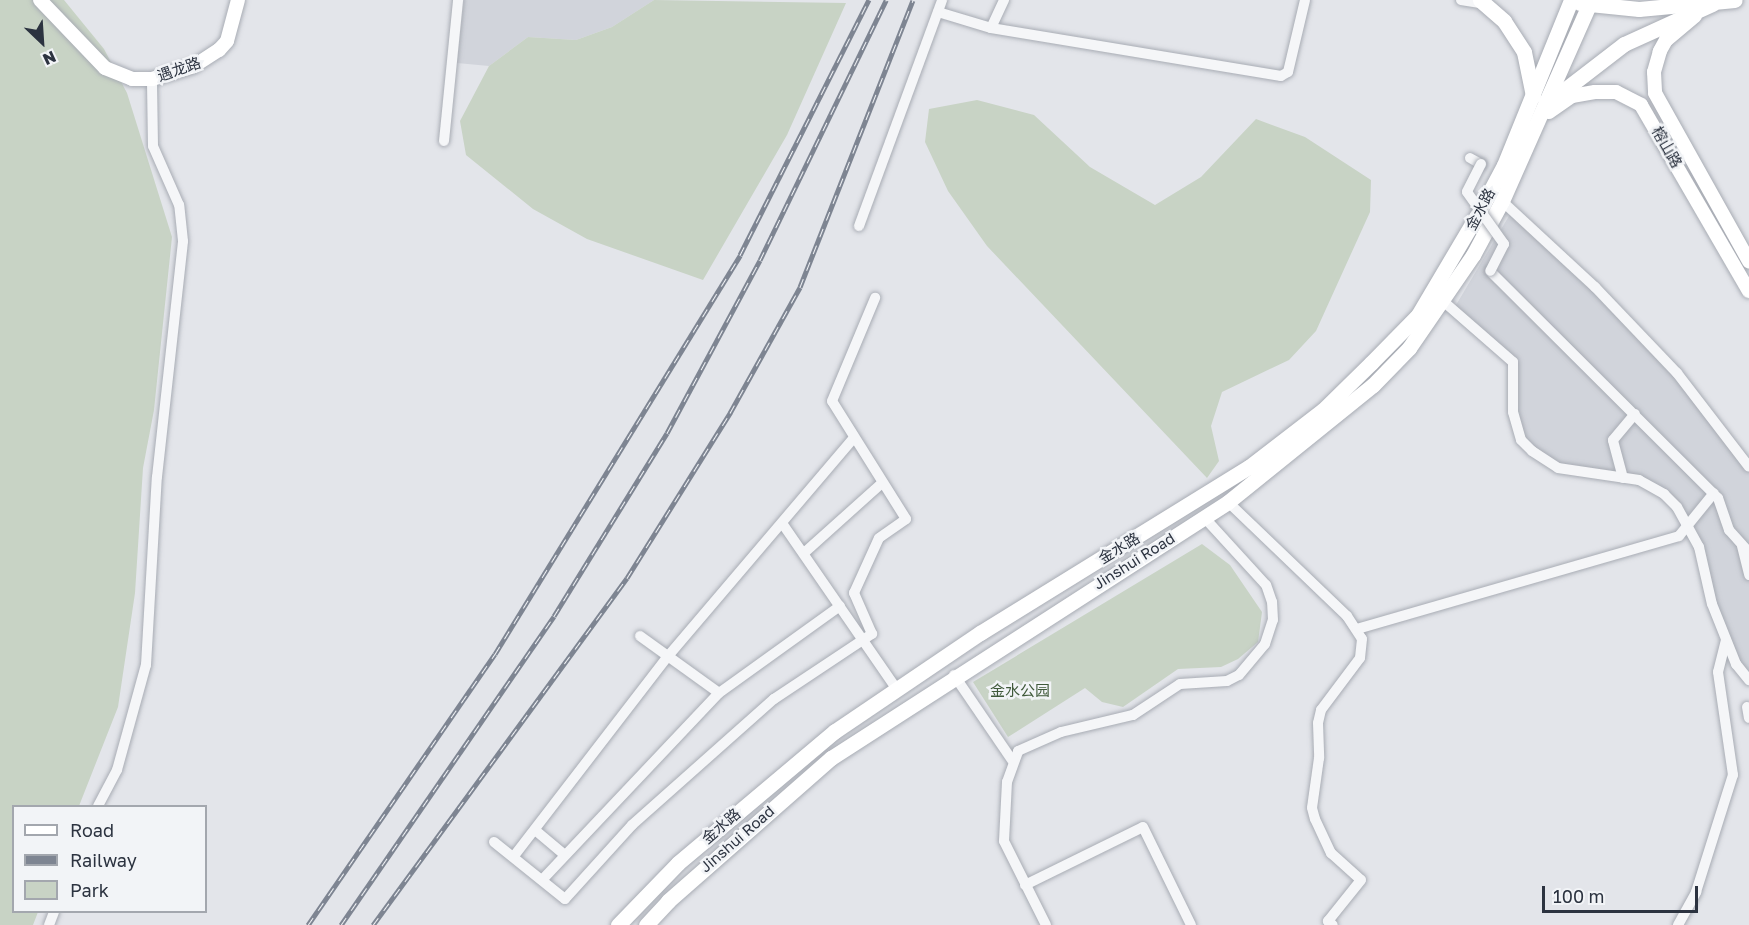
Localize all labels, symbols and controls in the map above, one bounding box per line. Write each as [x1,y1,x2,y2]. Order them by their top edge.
north arrow [12,12,72,72]
text: N [40,47,59,70]
street label: 遇龙路 [155,53,203,85]
street label: 榕山路 [1648,123,1686,171]
street label: 金水路 [1461,185,1499,233]
street label: Jinshui Road [1090,529,1178,593]
street label: 金水路 [1095,529,1143,567]
park label: 金水公园 [990,682,1050,700]
street label: Jinshui Road [696,802,778,876]
street label: 金水路 [698,804,744,848]
legend [12,805,207,913]
text: Road [70,819,114,841]
text: Railway [70,849,137,871]
scale bar [1545,874,1701,912]
text: Park [70,879,109,901]
text: 100 m [1553,885,1604,907]

